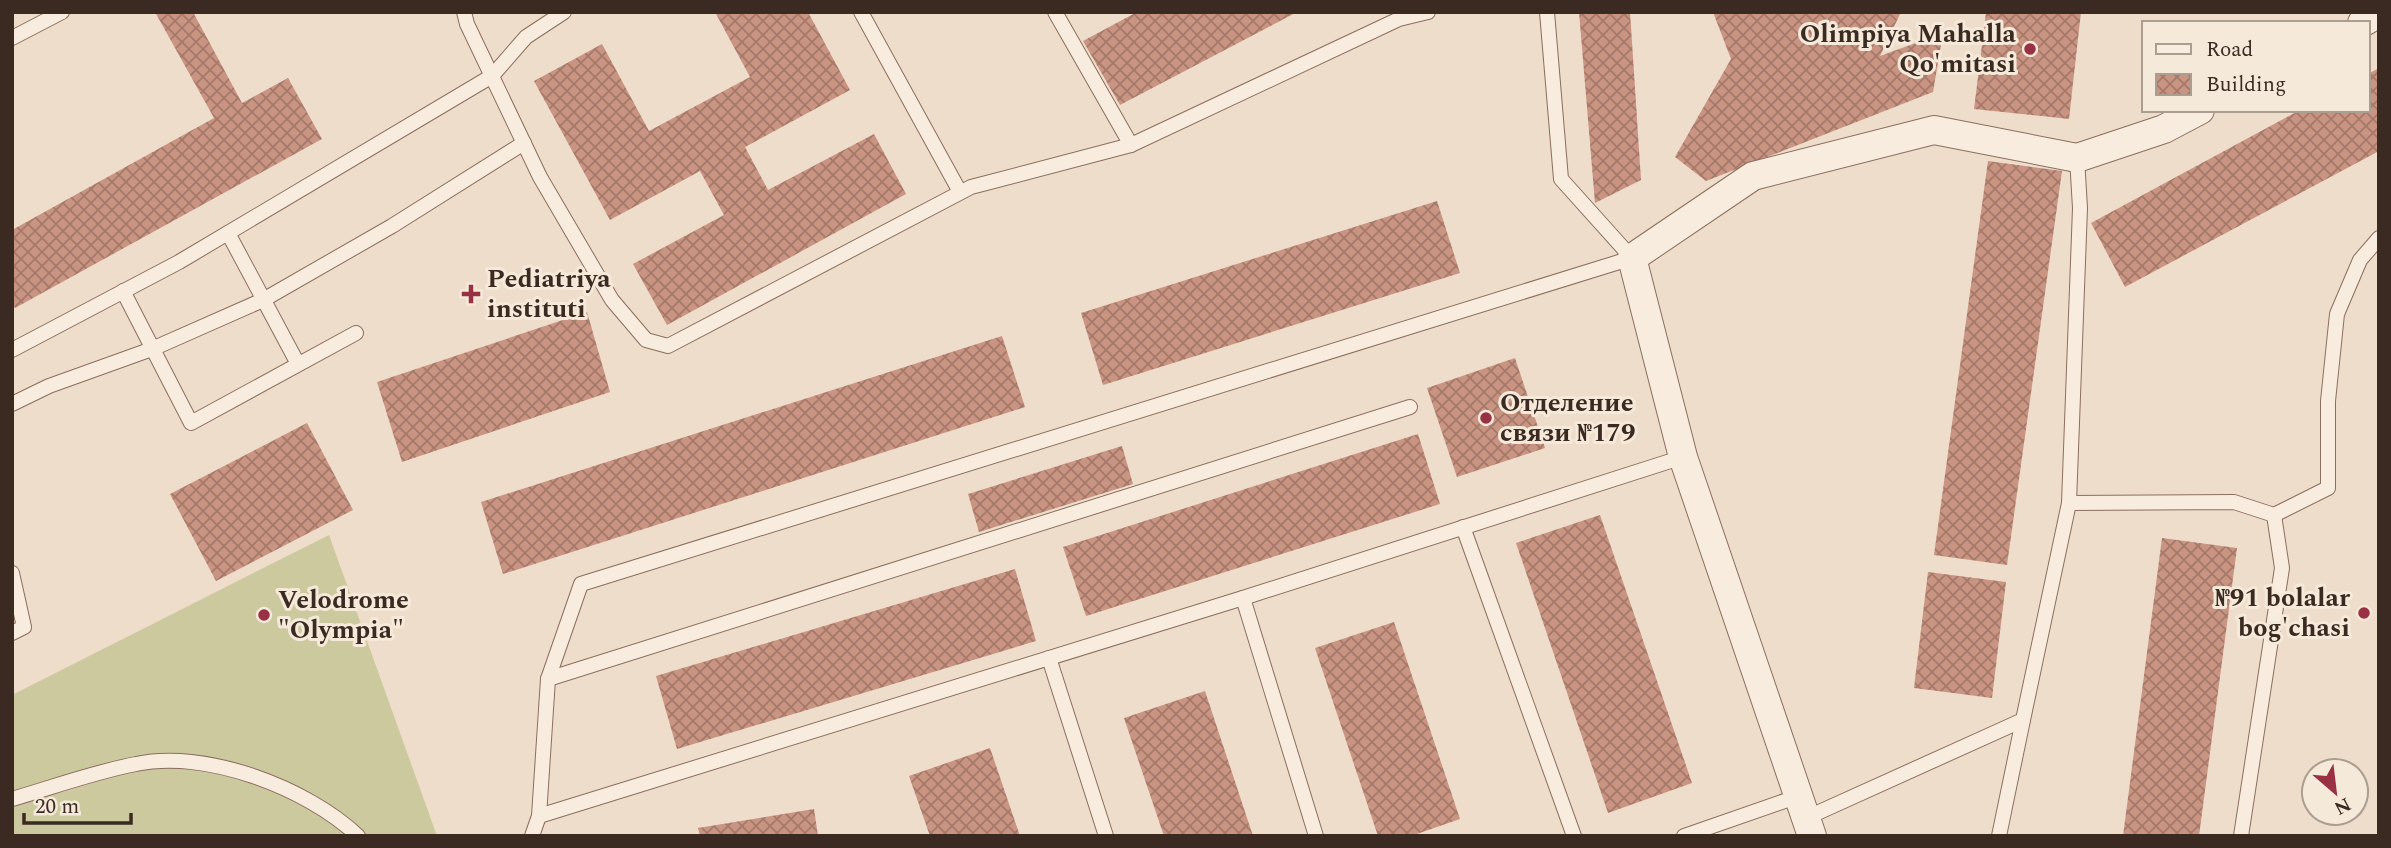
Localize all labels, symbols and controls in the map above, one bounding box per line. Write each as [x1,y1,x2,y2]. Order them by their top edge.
place label: Olimpiya Mahalla Qo'mitasi [1800,14,2017,84]
legend [2142,21,2370,112]
text: Road [2206,34,2253,66]
marker: Olimpiya Mahalla Qo'mitasi [2022,41,2038,57]
text: Building [2206,69,2286,101]
place label: Pediatriya instituti [487,259,611,329]
marker: Pediatriya instituti [461,284,481,304]
place label: Отделение связи №179 [1500,383,1636,453]
marker: Отделение связи №179 [1478,410,1494,426]
place label: №91 bolalar bog'chasi [2215,578,2351,648]
place label: Velodrome "Olympia" [278,580,409,650]
marker: №91 bolalar bog'chasi [2356,605,2372,621]
marker: Velodrome "Olympia" [256,607,272,623]
north arrow [2300,757,2370,827]
scale bar [24,782,131,826]
text: N [2329,789,2356,822]
text: 20 m [35,791,79,823]

